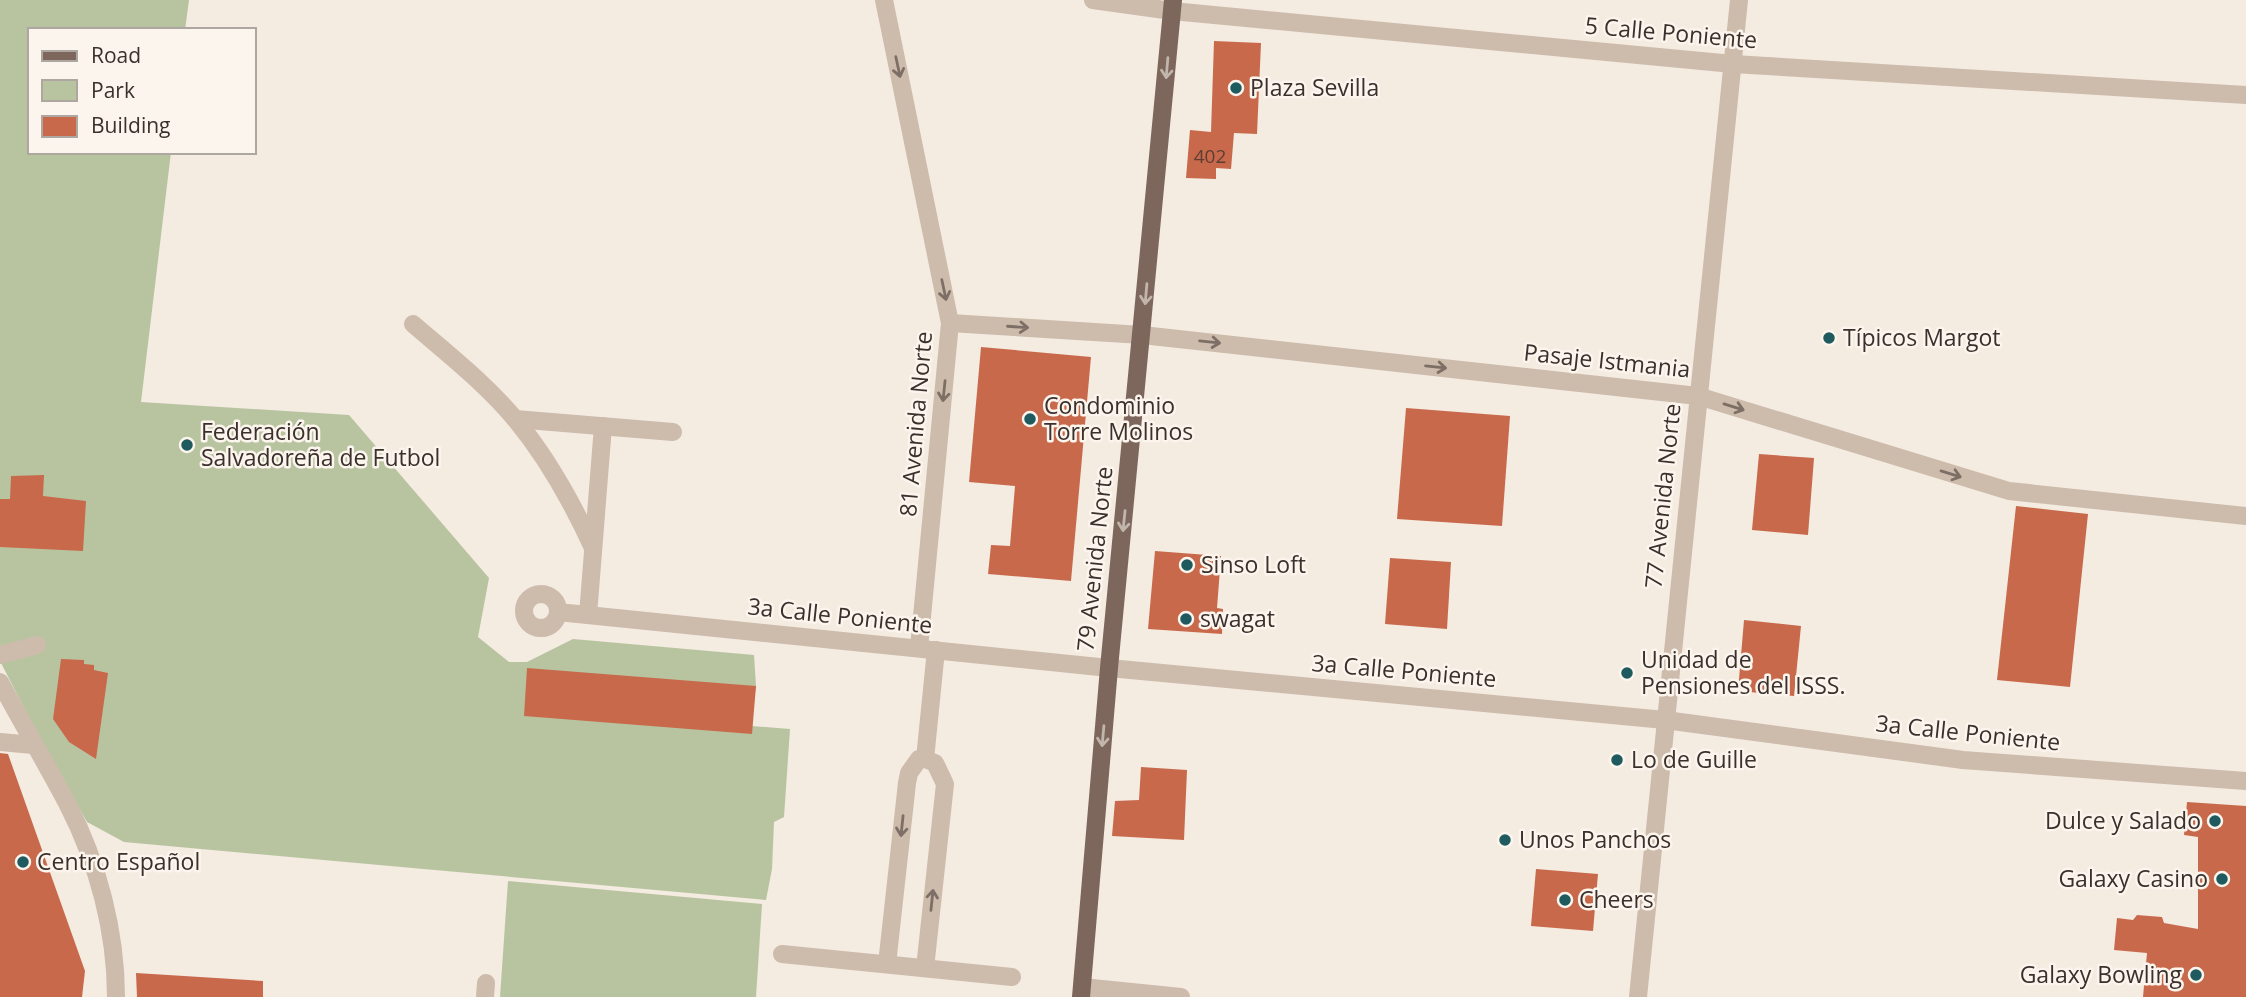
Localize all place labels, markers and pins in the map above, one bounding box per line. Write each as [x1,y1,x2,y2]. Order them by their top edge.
place label: Plaza Sevilla [1250,71,1379,103]
marker: Plaza Sevilla [1228,80,1244,96]
place label: Típicos Margot [1843,321,2001,353]
marker: Típicos Margot [1821,330,1837,346]
place label: Condominio Torre Molinos [1044,389,1193,447]
marker: Condominio Torre Molinos [1022,411,1038,427]
place label: Federación Salvadoreña de Futbol [201,415,440,473]
marker: Federación Salvadoreña de Futbol [179,437,195,453]
place label: Sinso Loft [1201,548,1306,580]
marker: Sinso Loft [1179,557,1195,573]
place label: swagat [1200,602,1275,634]
marker: swagat [1178,611,1194,627]
place label: Unidad de Pensiones del ISSS. [1641,643,1845,701]
marker: Unidad de Pensiones del ISSS. [1619,665,1635,681]
place label: Lo de Guille [1631,743,1757,775]
marker: Lo de Guille [1609,752,1625,768]
place label: Dulce y Salado [2045,804,2201,836]
marker: Dulce y Salado [2207,813,2223,829]
place label: Unos Panchos [1519,823,1671,855]
marker: Unos Panchos [1497,832,1513,848]
place label: Centro Español [37,845,200,877]
marker: Centro Español [15,854,31,870]
place label: Galaxy Casino [2058,862,2208,894]
marker: Galaxy Casino [2214,871,2230,887]
place label: Cheers [1579,883,1654,915]
marker: Cheers [1557,892,1573,908]
place label: Galaxy Bowling [2020,958,2183,990]
marker: Galaxy Bowling [2188,967,2204,983]

